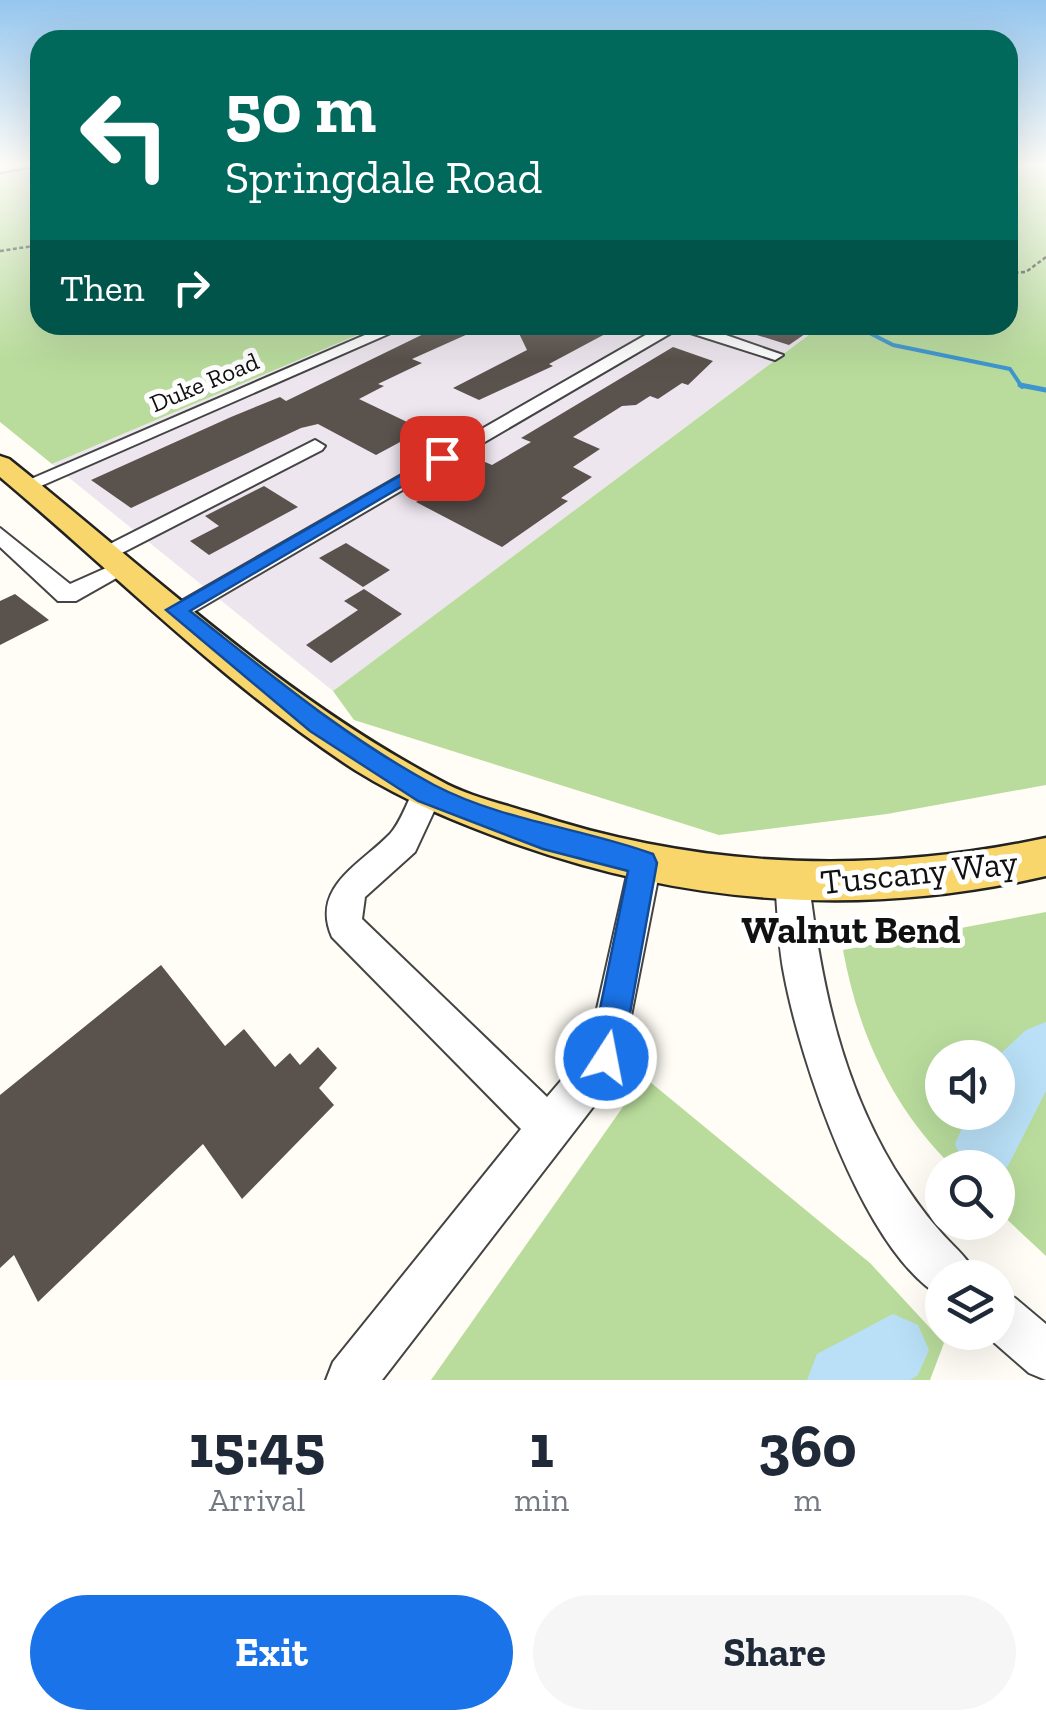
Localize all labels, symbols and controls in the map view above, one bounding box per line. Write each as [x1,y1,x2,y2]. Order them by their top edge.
text: 50 m [225,66,376,150]
icon: left [60,70,190,200]
text: Springdale Road [225,151,542,205]
icon: right [164,260,219,315]
text: Then [60,265,144,311]
street label: Duke Road [145,346,263,418]
pin [400,416,485,501]
icon: arrive [415,431,470,486]
street label: Tuscany Way [818,841,1020,903]
district label: Walnut Bend [742,907,961,953]
position arrow [554,1006,658,1110]
map controls [925,1040,1015,1350]
button: sound [925,1040,1015,1130]
button: search [925,1150,1015,1240]
button: layers [925,1260,1015,1350]
text: 15:45 [189,1410,325,1482]
text: 1 [529,1410,554,1482]
text: 360 [758,1410,857,1482]
text: Arrival [209,1481,305,1519]
text: min [514,1481,569,1519]
text: m [794,1481,821,1519]
button: Exit [30,1595,513,1710]
button: Share [533,1595,1016,1710]

